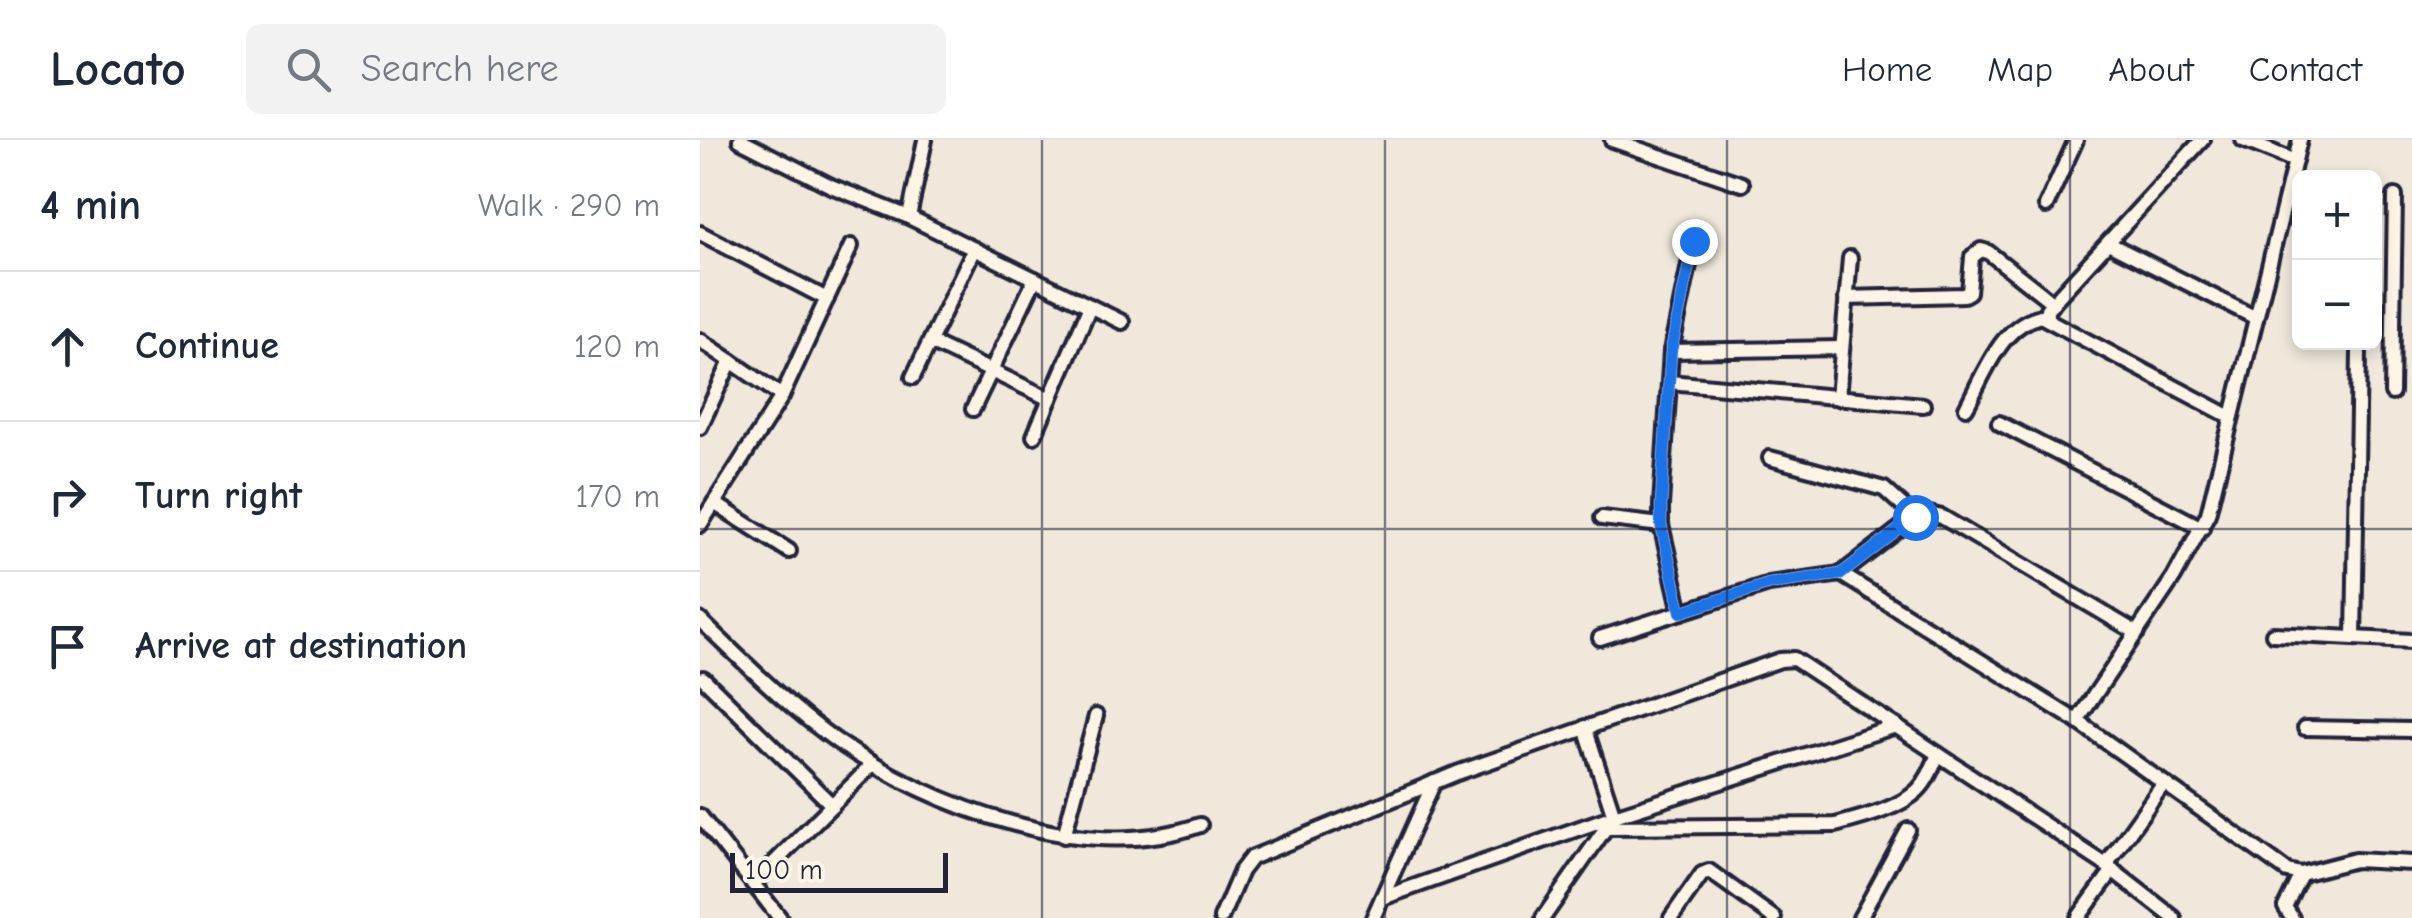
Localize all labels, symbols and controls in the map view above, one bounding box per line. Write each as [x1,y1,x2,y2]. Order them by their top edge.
search box [246,24,946,114]
text: Locato [50,42,186,97]
icon: search [281,42,336,97]
text: Search here [361,47,559,91]
text: Home [1842,49,1932,90]
text: Map [1987,49,2053,90]
text: About [2108,49,2194,90]
text: Contact [2249,49,2362,90]
map controls [2292,170,2382,350]
button: + [2292,170,2382,260]
text: 4 min [40,181,141,230]
text: Walk · 290 m [478,187,660,224]
route end [1672,219,1718,265]
button: − [2292,260,2382,350]
icon: ahead [40,319,95,374]
text: Continue [135,324,279,368]
text: 120 m [574,328,660,365]
icon: right [40,469,95,524]
text: Turn right [135,474,302,518]
text: 170 m [576,478,660,515]
route start [1893,495,1939,541]
icon: arrive [40,619,95,674]
text: Arrive at destination [135,624,467,668]
scale bar [730,848,948,892]
text: 100 m [745,854,823,886]

